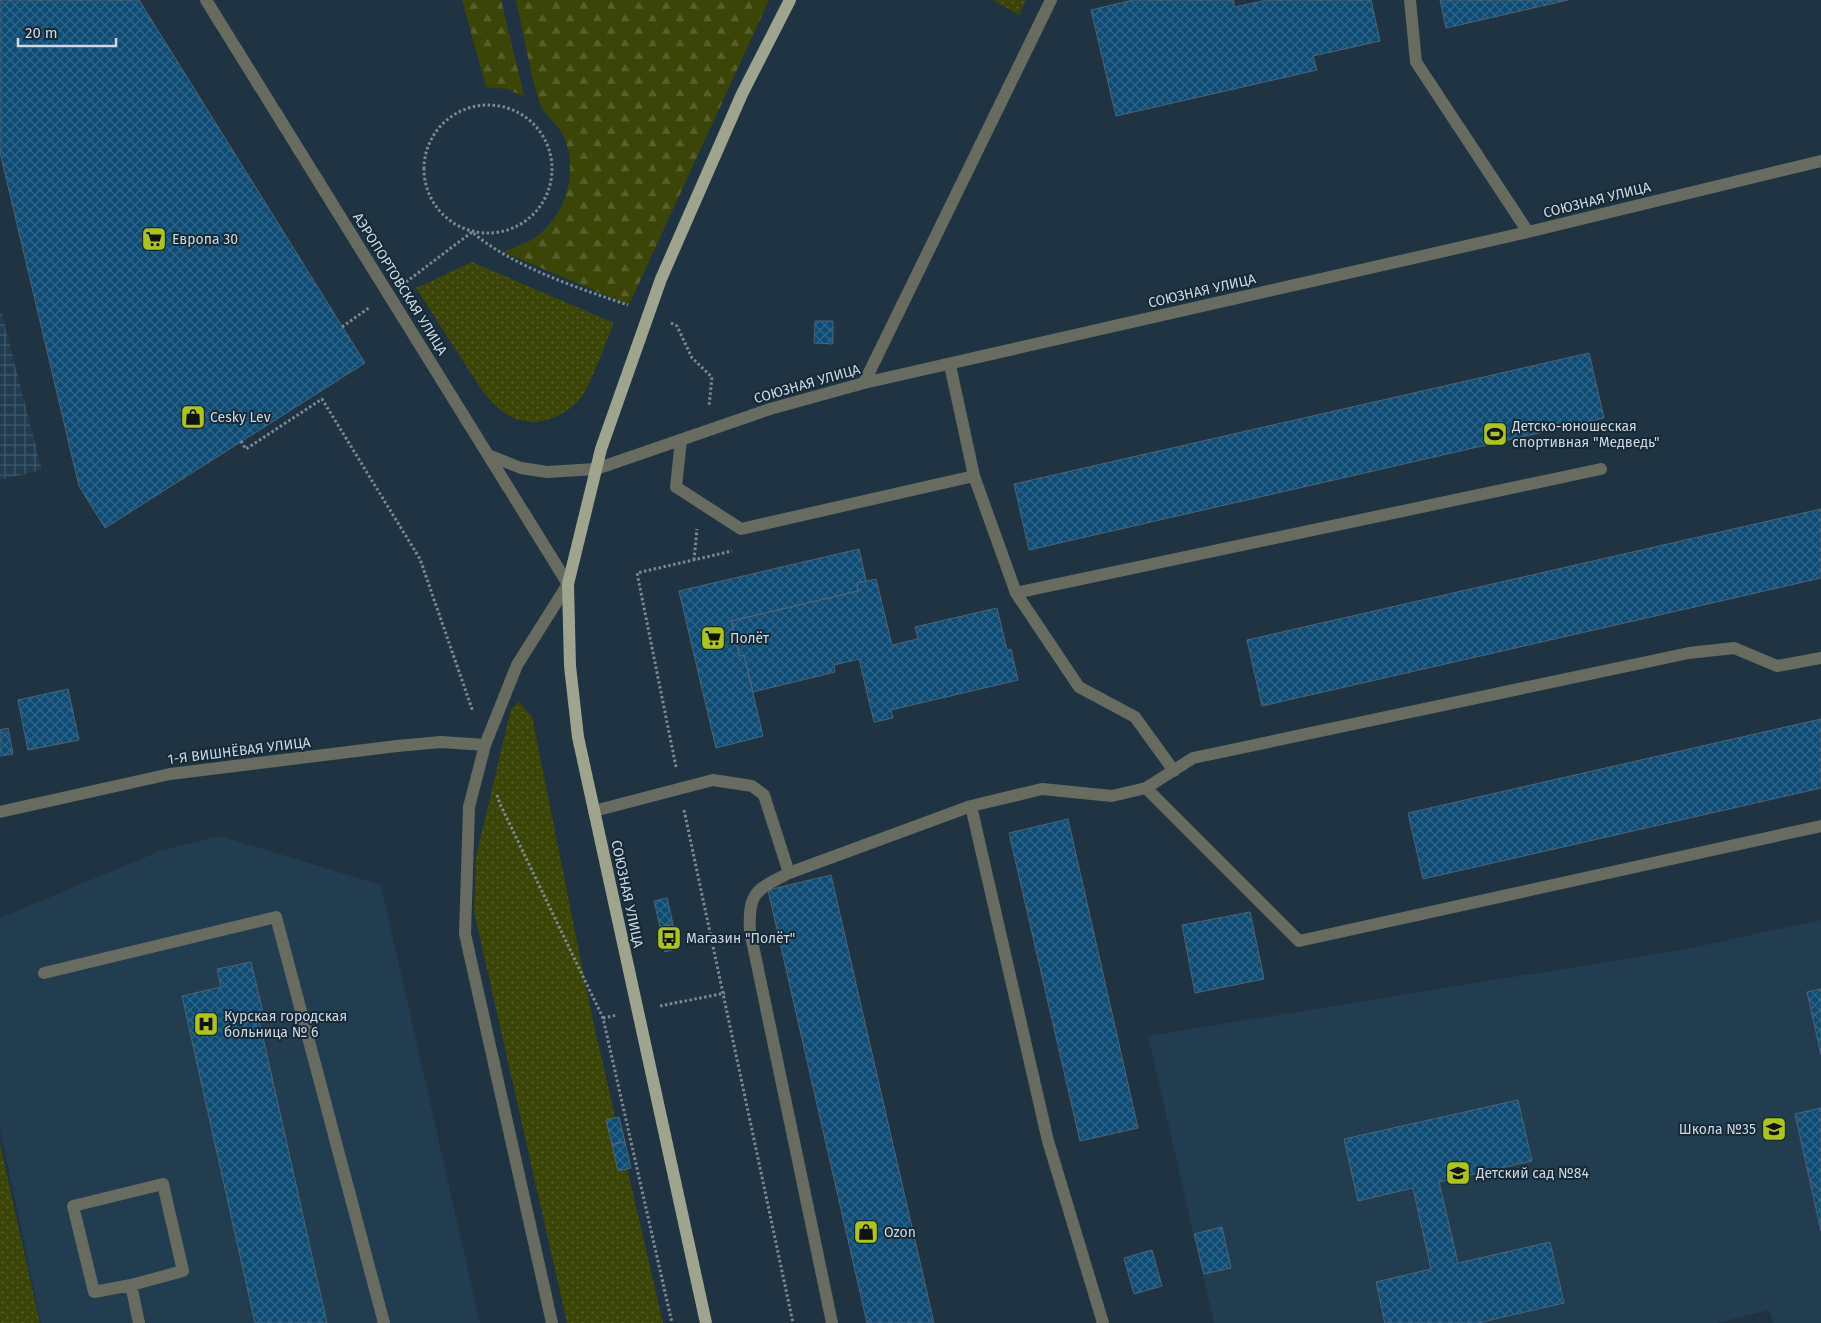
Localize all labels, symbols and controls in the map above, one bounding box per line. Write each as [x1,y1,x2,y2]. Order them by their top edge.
scale bar [18,15,115,47]
text: 20 m [25,24,58,42]
street label: СОЮЗНАЯ УЛИЦА [1542,178,1652,222]
street label: АЭРОПОРТОВСКАЯ УЛИЦА [349,210,451,358]
supermarket icon: Европа 30 [141,226,167,252]
place label: Европа 30 [172,231,238,248]
street label: СОЮЗНАЯ УЛИЦА [1147,270,1257,312]
street label: СОЮЗНАЯ УЛИЦА [752,361,862,407]
shop icon: Cesky Lev [180,404,206,430]
place label: Cesky Lev [210,409,271,426]
place label: Детско-юношеская спортивная "Медведь" [1511,418,1660,451]
sports icon: Детско-юношеская спортивная "Медведь" [1482,421,1508,447]
supermarket icon: Полёт [700,625,726,651]
place label: Полёт [730,630,770,647]
street label: 1-Я ВИШНЁВАЯ УЛИЦА [167,734,311,768]
street label: СОЮЗНАЯ УЛИЦА [607,838,647,950]
bus stop icon: Магазин "Полёт" [656,925,682,951]
place label: Магазин "Полёт" [686,930,795,947]
place label: Курская городская больница № 6 [224,1008,347,1041]
hospital icon: Курская городская больница № 6 [193,1011,219,1037]
school or university icon: Школа №35 [1761,1116,1787,1142]
place label: Школа №35 [1679,1121,1756,1138]
school or university icon: Детский сад №84 [1445,1160,1471,1186]
place label: Детский сад №84 [1475,1165,1589,1182]
shop icon: Ozon [853,1219,879,1245]
place label: Ozon [884,1224,916,1241]

